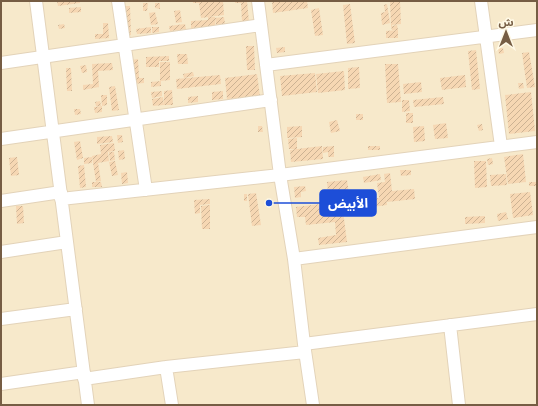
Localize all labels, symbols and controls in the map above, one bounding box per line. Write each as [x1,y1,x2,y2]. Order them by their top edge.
north arrow [486,12,526,52]
text: ش [498,16,514,29]
callout: الأبيض [320,190,376,216]
text: الأبيض [328,196,368,211]

